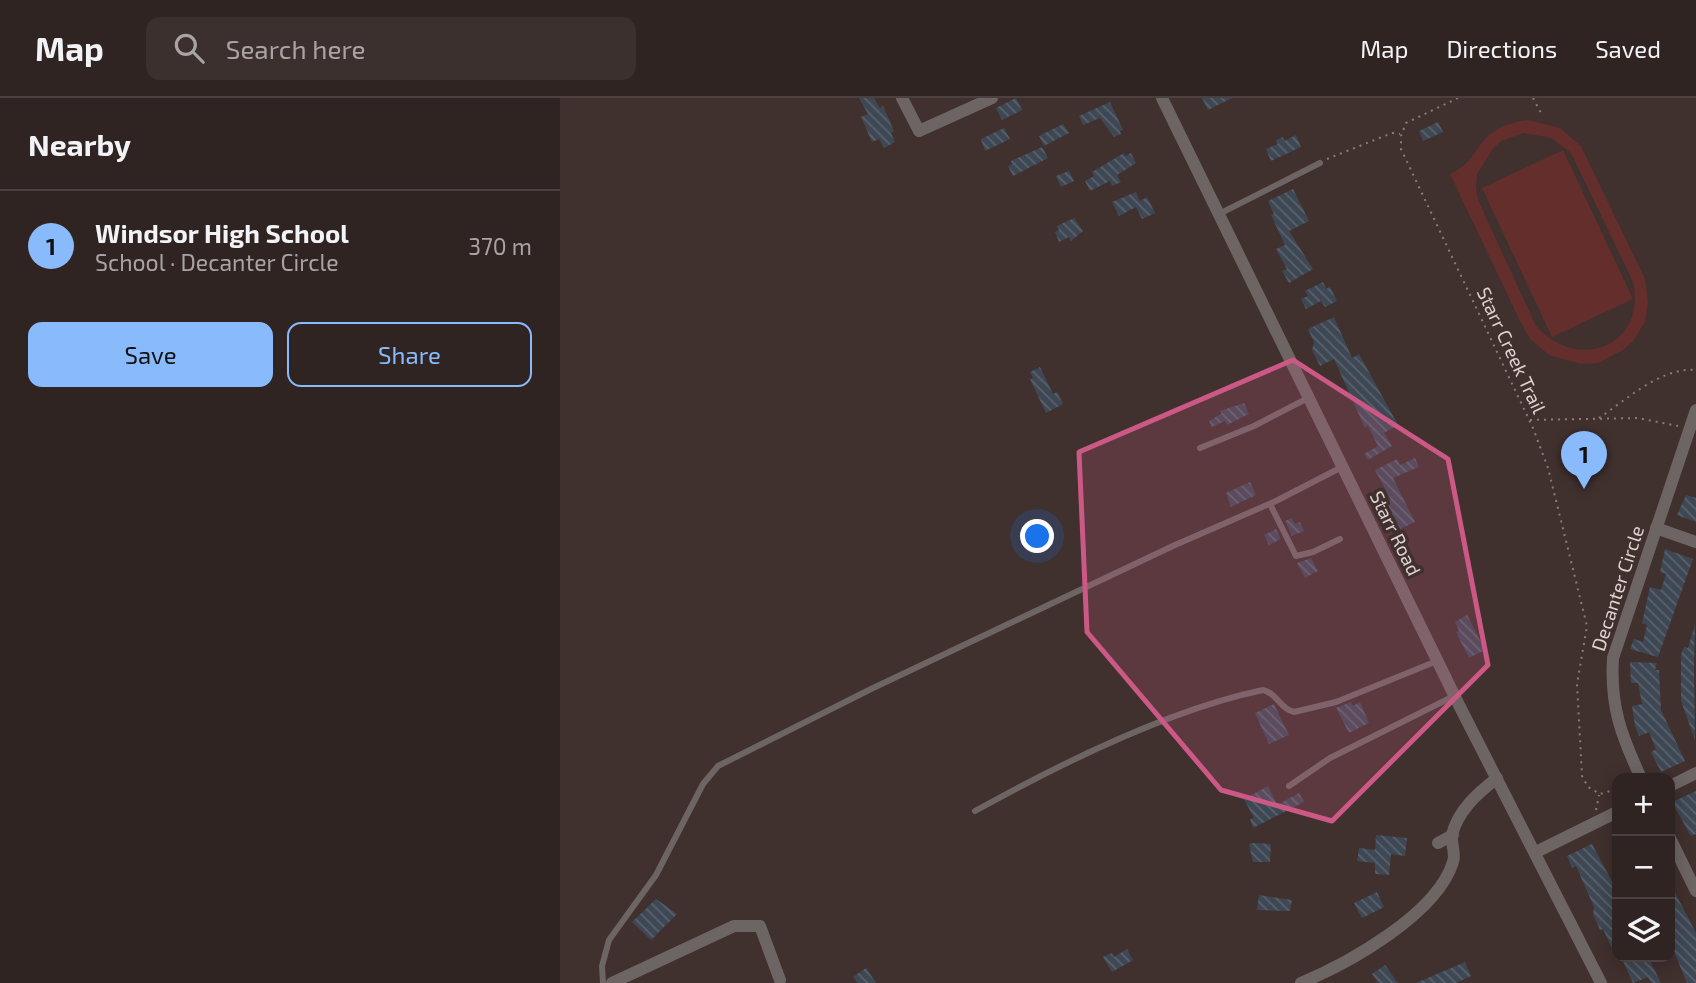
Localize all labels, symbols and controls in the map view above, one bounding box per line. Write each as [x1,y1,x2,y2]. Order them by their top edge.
search box [146,17,636,80]
text: Map [35,28,104,68]
icon: search [170,29,208,67]
text: Search here [226,33,365,64]
text: Map [1360,34,1408,63]
text: Directions [1446,34,1557,63]
text: Saved [1595,34,1661,63]
text: Nearby [28,126,131,162]
text: Windsor High School [95,217,349,248]
text: 1 [46,232,56,260]
text: 370 m [468,232,532,260]
text: School · Decanter Circle [95,248,339,276]
street label: Starr Creek Trail [1473,283,1551,417]
button: Save [28,322,273,387]
button: Share [287,322,532,387]
pin: 1 [1561,431,1607,489]
street label: Starr Road [1366,487,1426,579]
your location [1020,519,1054,553]
street label: Decanter Circle [1586,522,1648,654]
map controls [1612,773,1675,962]
button: + [1612,773,1675,836]
button: − [1612,836,1675,899]
button: layers [1612,899,1675,962]

